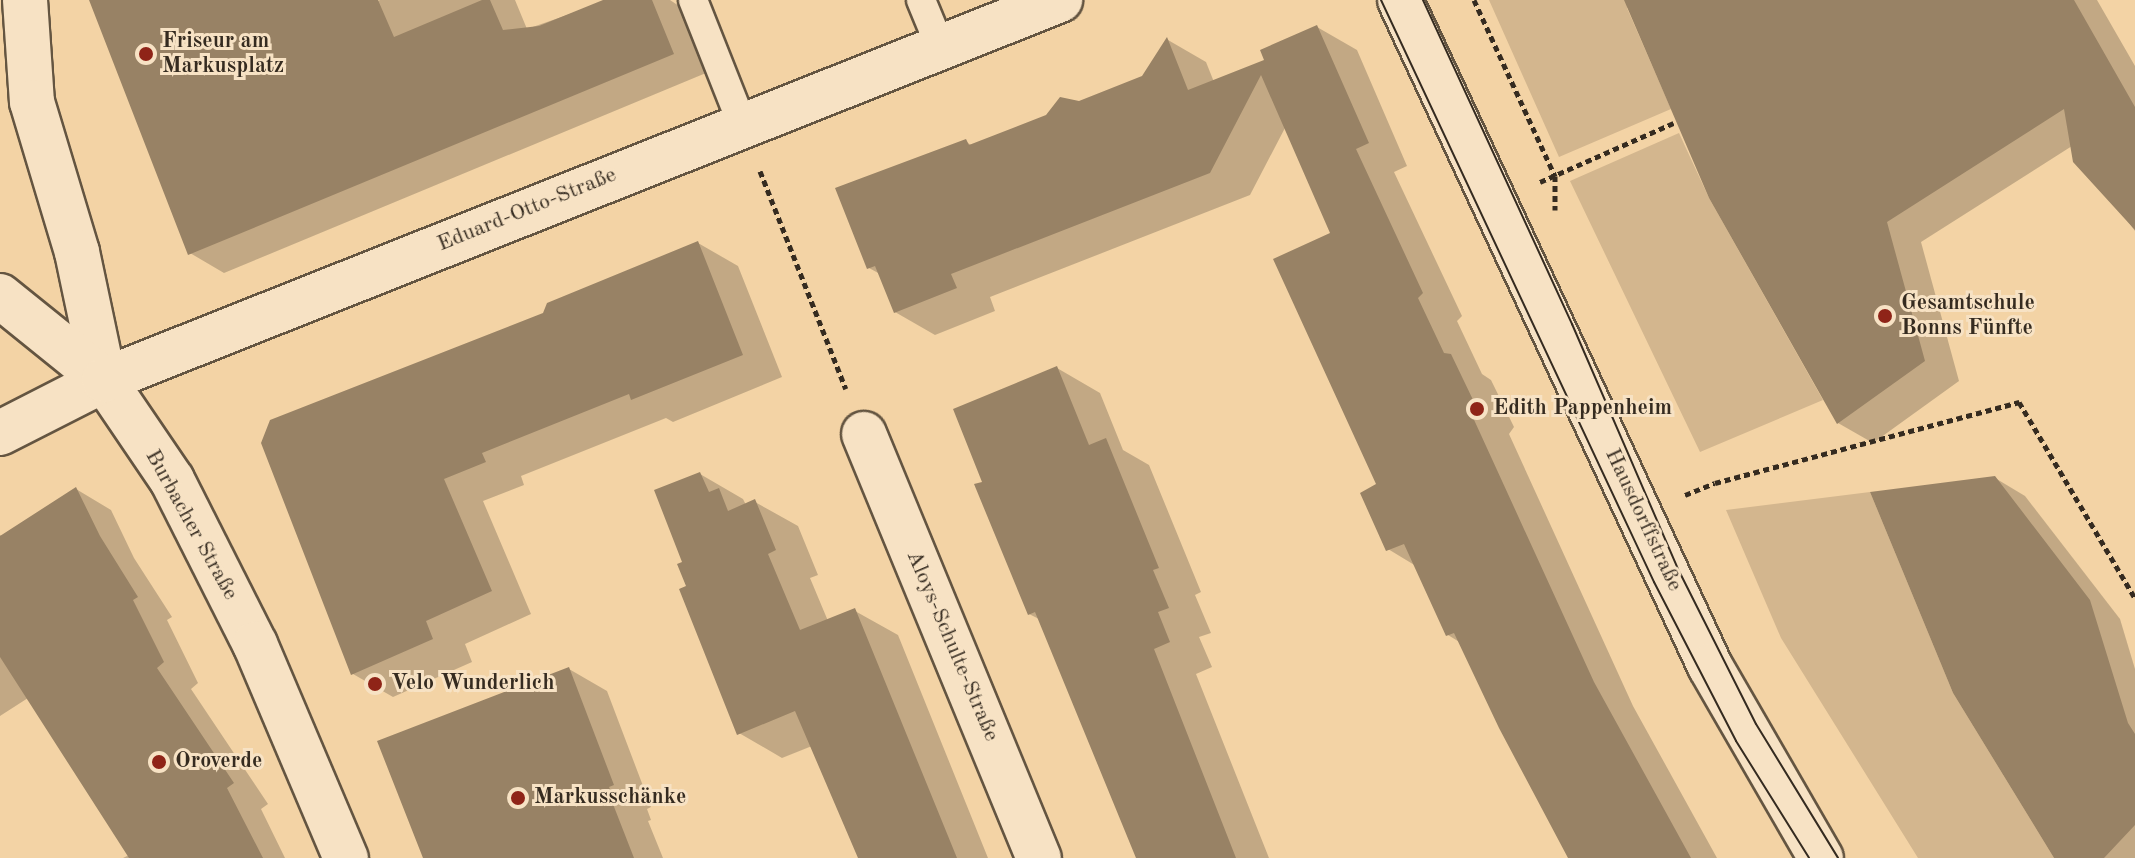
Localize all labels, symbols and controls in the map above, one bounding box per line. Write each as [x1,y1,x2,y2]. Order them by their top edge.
place label: Friseur am Markusplatz [162,28,284,80]
marker: Friseur am Markusplatz [137,45,155,63]
street label: Eduard-Otto-Straße [434,162,620,258]
place label: Gesamtschule Bonns Fünfte [1901,290,2035,342]
marker: Gesamtschule Bonns Fünfte [1876,307,1894,325]
place label: Edith Pappenheim [1493,396,1672,422]
marker: Edith Pappenheim [1468,400,1486,418]
street label: Burbacher Straße [139,445,243,605]
street label: Hausdorffstraße [1598,445,1688,595]
street label: Aloys-Schulte-Straße [900,547,1004,745]
place label: Velo Wunderlich [391,671,554,697]
marker: Velo Wunderlich [366,675,384,693]
place label: Oroverde [175,749,262,775]
marker: Oroverde [150,753,168,771]
place label: Markusschänke [534,785,686,811]
marker: Markusschänke [509,789,527,807]

